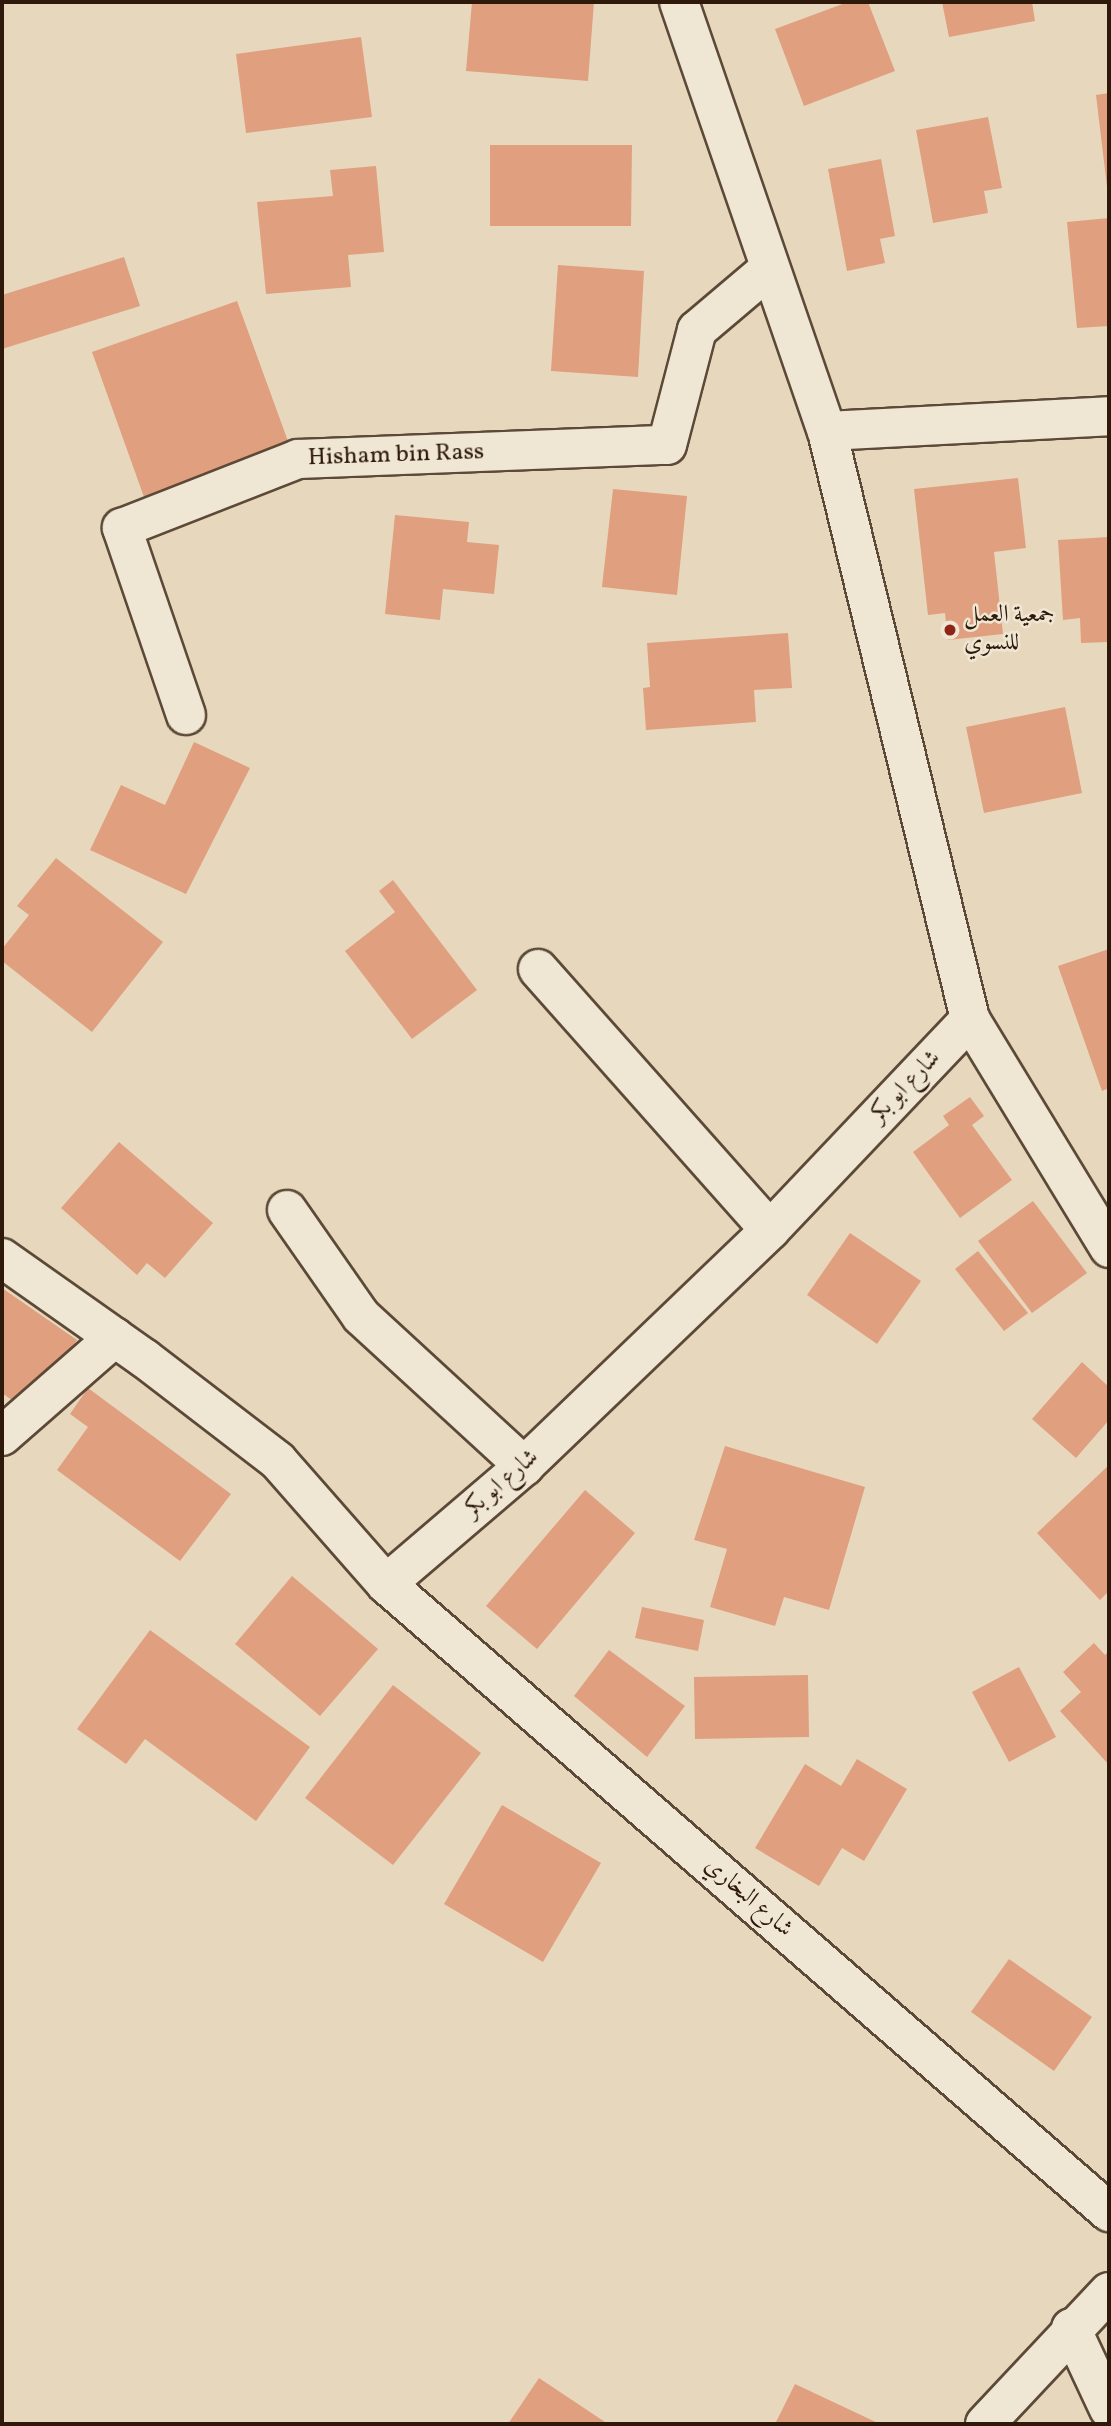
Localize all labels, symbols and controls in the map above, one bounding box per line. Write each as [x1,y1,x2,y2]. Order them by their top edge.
street label: Hisham bin Rass [307,439,485,473]
place label: جمعية العمل للنسوي [964,602,1055,658]
marker: جمعية العمل للنسوي [942,622,958,638]
street label: شارع ابو بكر [864,1045,948,1129]
street label: شارع ابو بكر [459,1444,545,1524]
street label: شارع البخاري [698,1852,798,1944]

